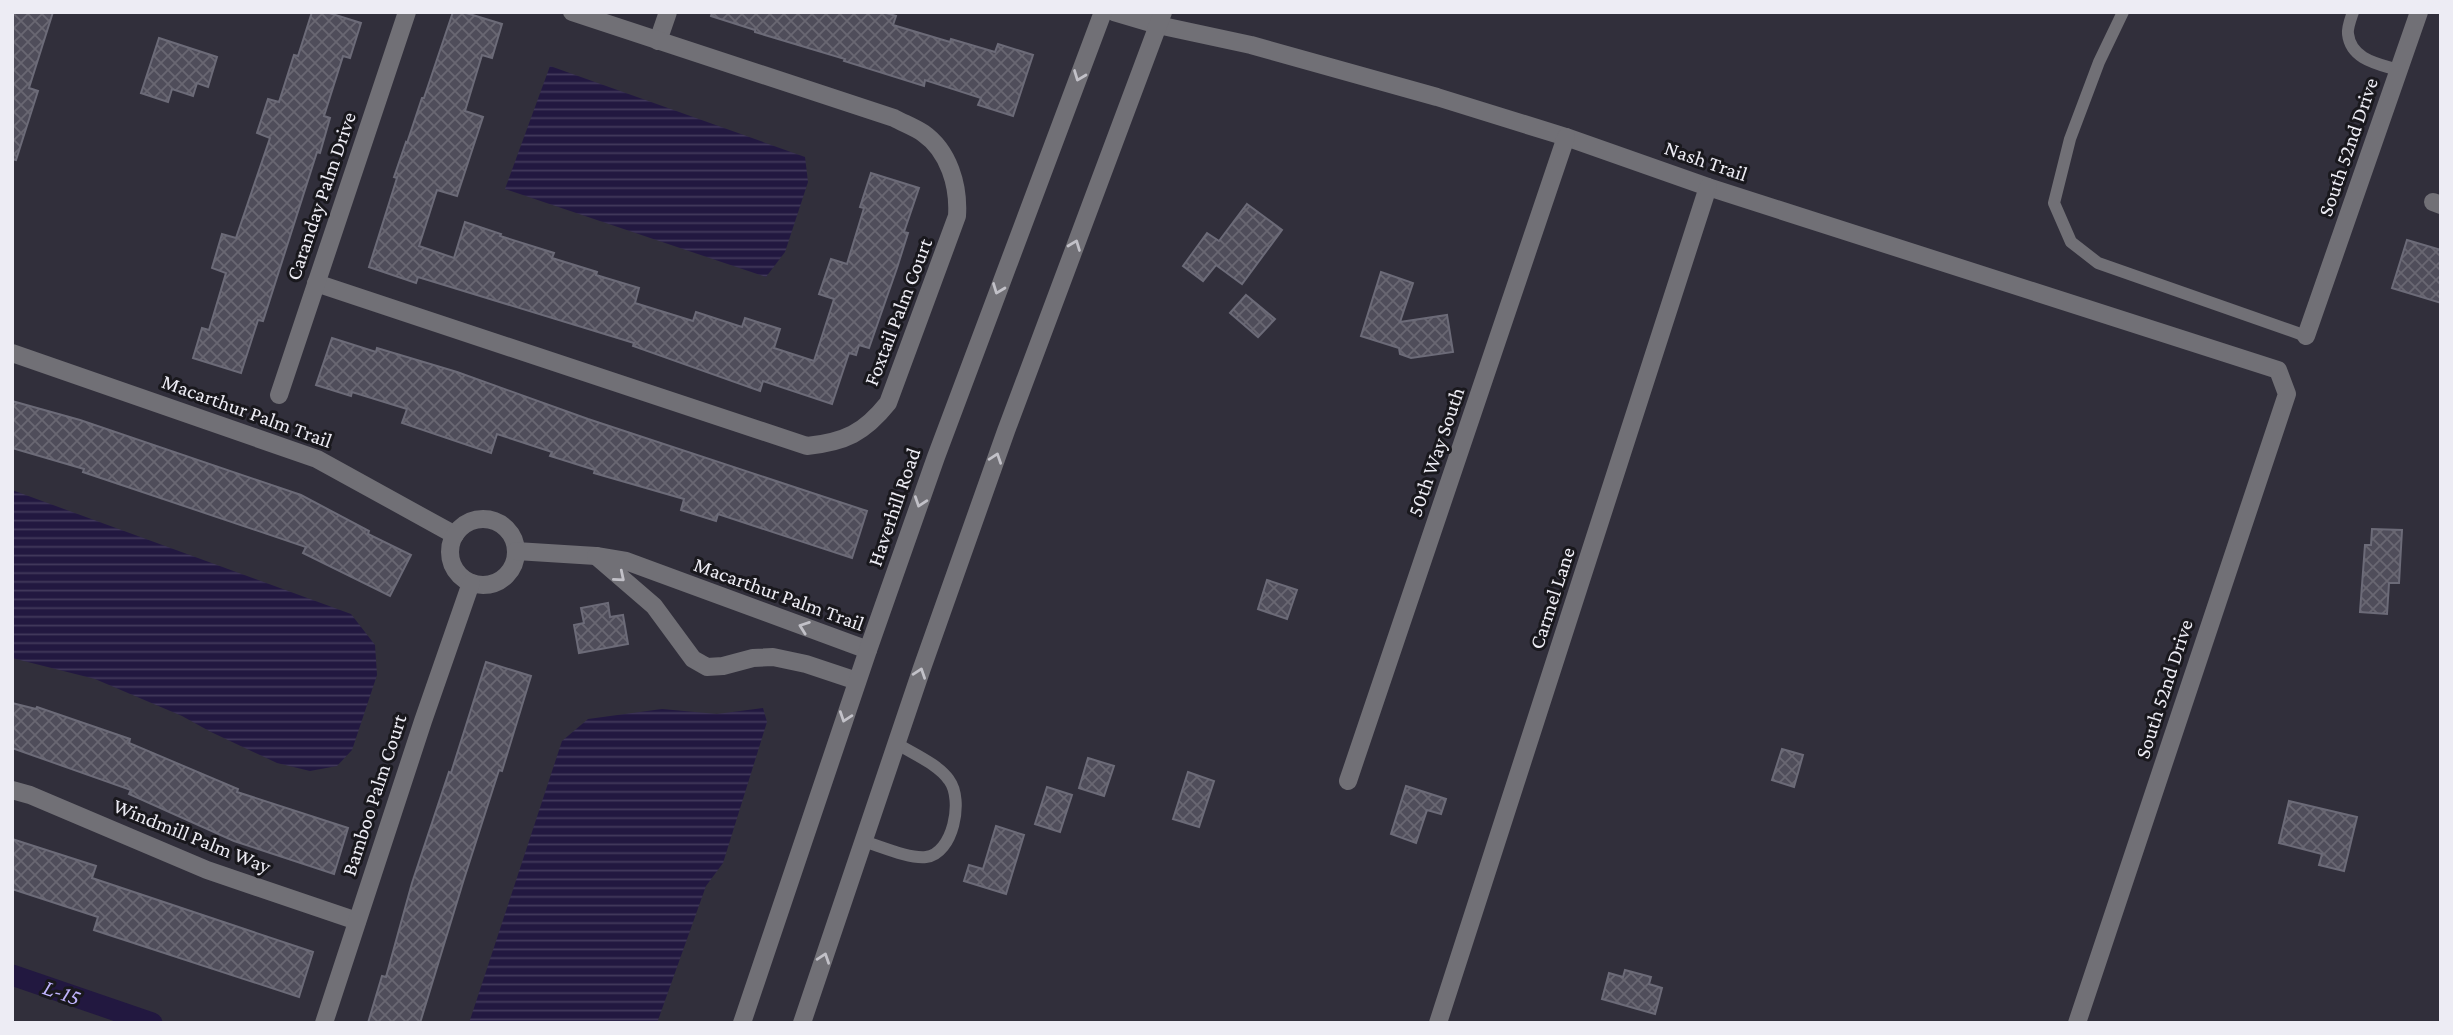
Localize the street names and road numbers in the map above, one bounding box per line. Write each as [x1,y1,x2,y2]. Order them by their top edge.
street label: South 52nd Drive [2313,75,2383,219]
street label: Caranday Palm Drive [281,109,361,283]
street label: Nash Trail [1661,136,1751,186]
street label: Foxtail Palm Court [859,234,937,389]
street label: Macarthur Palm Trail [159,369,335,453]
street label: 50th Way South [1403,384,1469,520]
street label: Haverhill Road [863,445,925,569]
street label: Carmel Lane [1524,544,1580,652]
street label: Macarthur Palm Trail [691,552,867,636]
street label: South 52nd Drive [2130,616,2198,762]
street label: Bamboo Palm Court [337,710,412,879]
street label: Windmill Palm Way [110,793,275,879]

